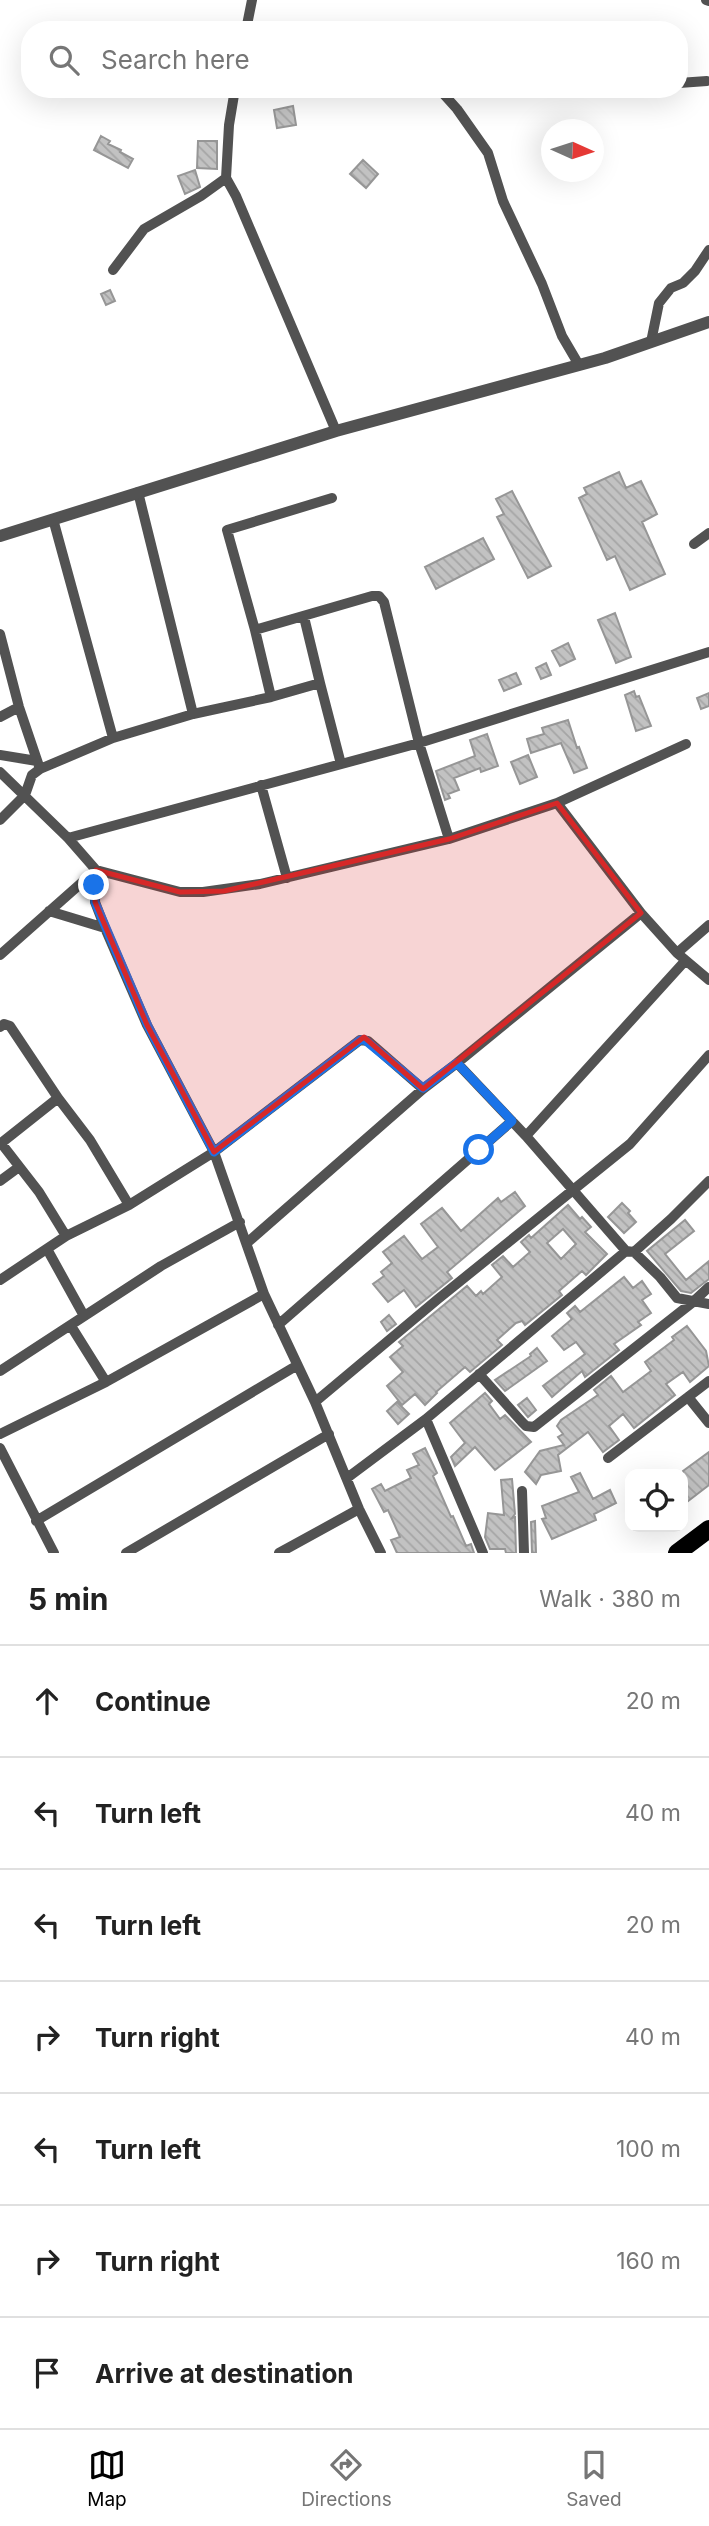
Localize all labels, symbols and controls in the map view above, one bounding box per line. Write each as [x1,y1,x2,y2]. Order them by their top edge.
search box [21,21,688,98]
icon: search [45,41,83,79]
text: Search here [101,44,250,75]
north arrow [541,119,604,182]
route end [78,869,109,900]
route start [463,1134,494,1165]
map controls [625,1469,688,1532]
button: locate [625,1469,688,1532]
text: 5 min [28,1581,108,1617]
text: Walk · 380 m [539,1585,681,1613]
icon: ahead [28,1682,66,1720]
text: Continue [95,1686,211,1717]
text: 20 m [626,1687,681,1715]
icon: left [28,1794,66,1832]
text: Turn left [95,1798,201,1829]
text: 40 m [625,1799,681,1827]
icon: left [28,1906,66,1944]
text: Turn left [95,1910,201,1941]
text: 20 m [626,1911,681,1939]
icon: right [28,2018,66,2056]
text: Turn right [95,2022,220,2053]
text: 40 m [625,2023,681,2051]
icon: left [28,2130,66,2168]
text: Turn left [95,2134,201,2165]
text: 100 m [616,2135,681,2163]
icon: right [28,2242,66,2280]
text: Turn right [95,2246,220,2277]
text: 160 m [616,2247,681,2275]
icon: arrive [28,2354,66,2392]
text: Arrive at destination [95,2358,354,2389]
tab: Map [87,2446,127,2511]
tab: Directions [301,2446,392,2511]
tab: Saved [566,2446,622,2511]

